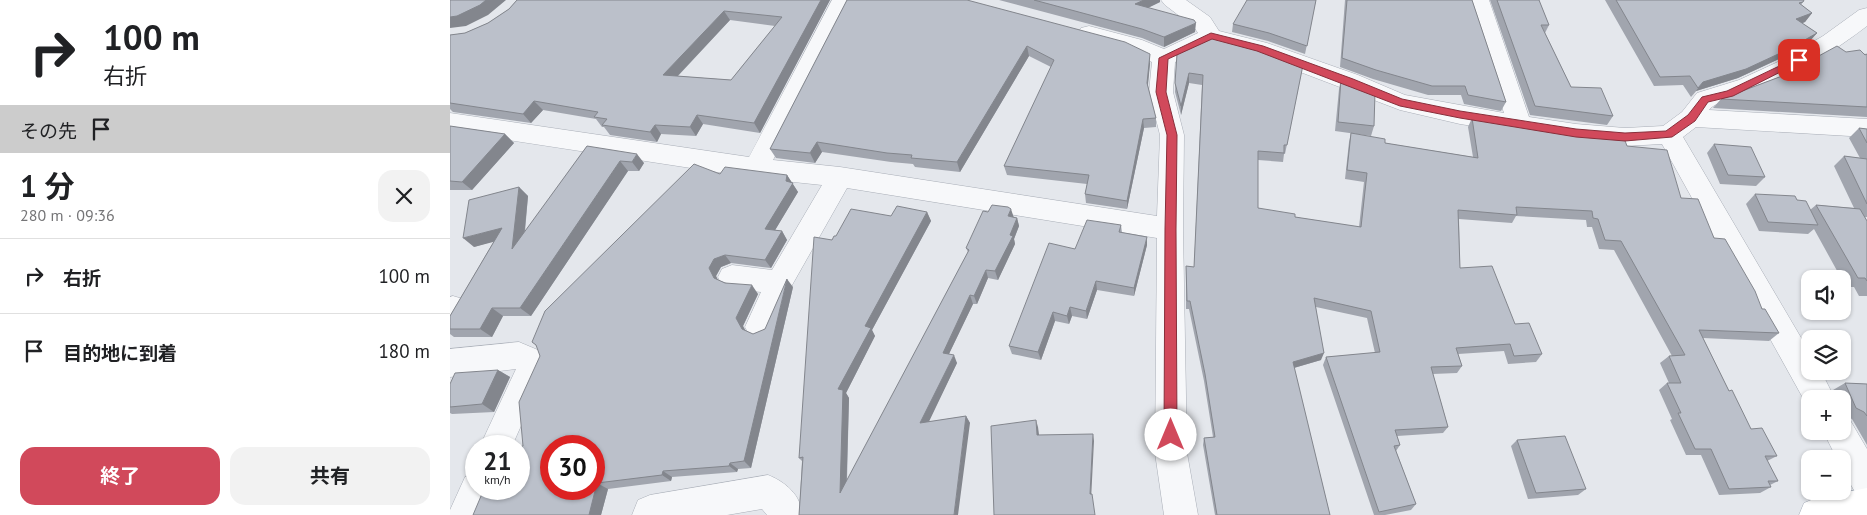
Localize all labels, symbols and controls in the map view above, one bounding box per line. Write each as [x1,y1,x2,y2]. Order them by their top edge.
text: 100 m [103,14,200,60]
icon: right [20,20,85,85]
pin [1778,39,1820,81]
icon: arrive [1785,46,1813,74]
text: 右折 [103,62,147,90]
icon: arrive [87,115,115,143]
text: その先 [20,119,77,143]
text: 1 分 [20,166,75,205]
button: close [378,170,430,222]
text: 280 m · 09:36 [20,205,115,225]
icon: right [20,262,48,290]
text: 100 m [378,264,430,288]
text: 右折 [63,266,101,290]
map controls [1801,270,1851,500]
button: sound [1801,270,1851,320]
button: layers [1801,330,1851,380]
icon: arrive [20,337,48,365]
text: 180 m [378,339,430,363]
text: 目的地に到着 [63,341,177,365]
button: + [1801,390,1851,440]
position arrow [1144,408,1196,460]
speed limit sign: 30 [540,435,605,500]
text: 21 [483,445,512,477]
button: 終了 [20,447,220,505]
button: 共有 [230,447,430,505]
button: − [1801,450,1851,500]
text: km/h [484,472,511,487]

